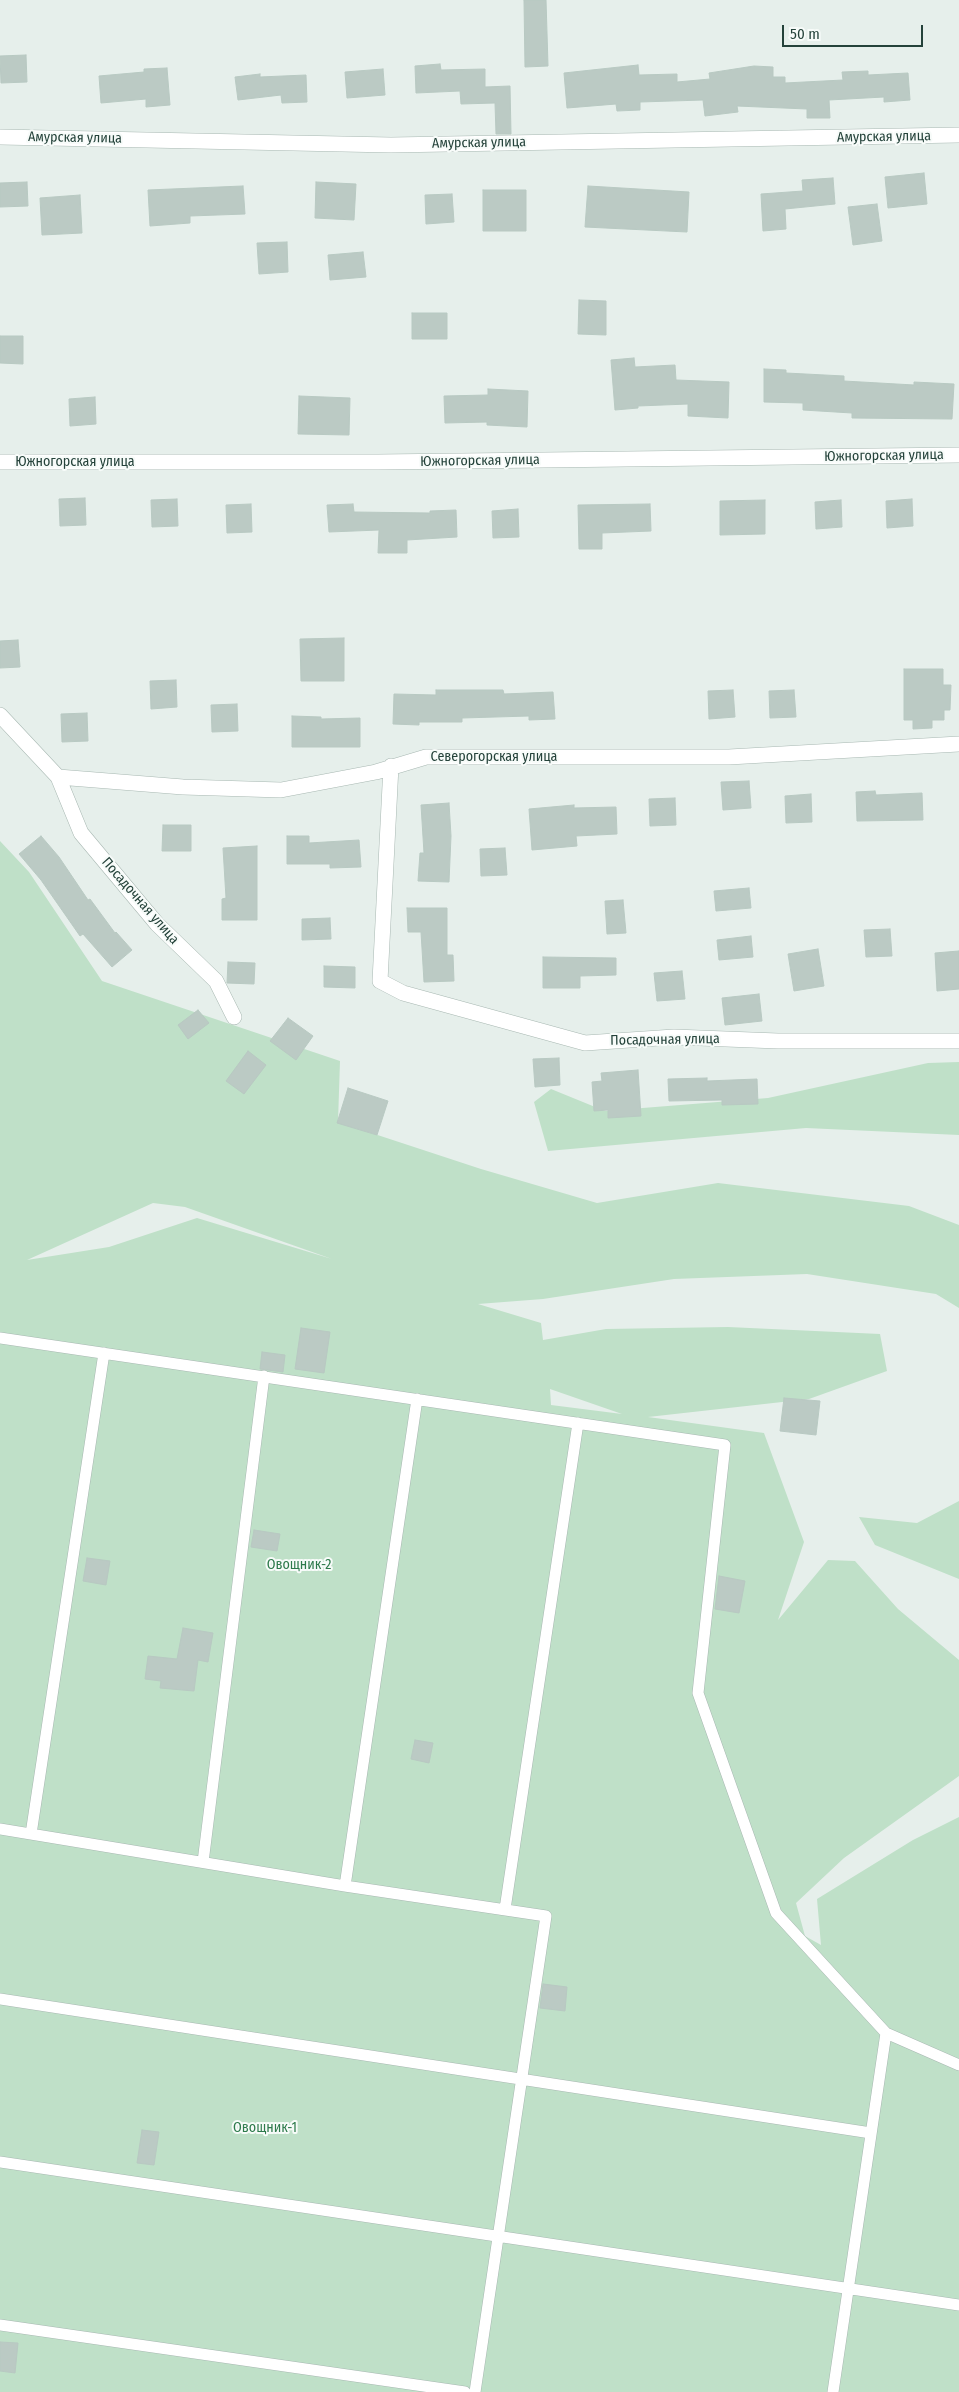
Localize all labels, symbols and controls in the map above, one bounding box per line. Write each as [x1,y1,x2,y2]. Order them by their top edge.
scale bar [784,15,925,47]
text: 50 m [790,25,820,43]
street label: Амурская улица [837,128,931,146]
street label: Амурская улица [28,129,122,147]
street label: Амурская улица [432,134,526,152]
street label: Южногорская улица [824,447,944,465]
street label: Южногорская улица [420,452,540,470]
street label: Южногорская улица [15,454,135,470]
street label: Северогорская улица [431,749,557,765]
street label: Посадочная улица [98,854,182,948]
street label: Посадочная улица [610,1031,720,1049]
park label: Овощник-2 [267,1557,331,1573]
park label: Овощник-1 [233,2120,297,2136]

